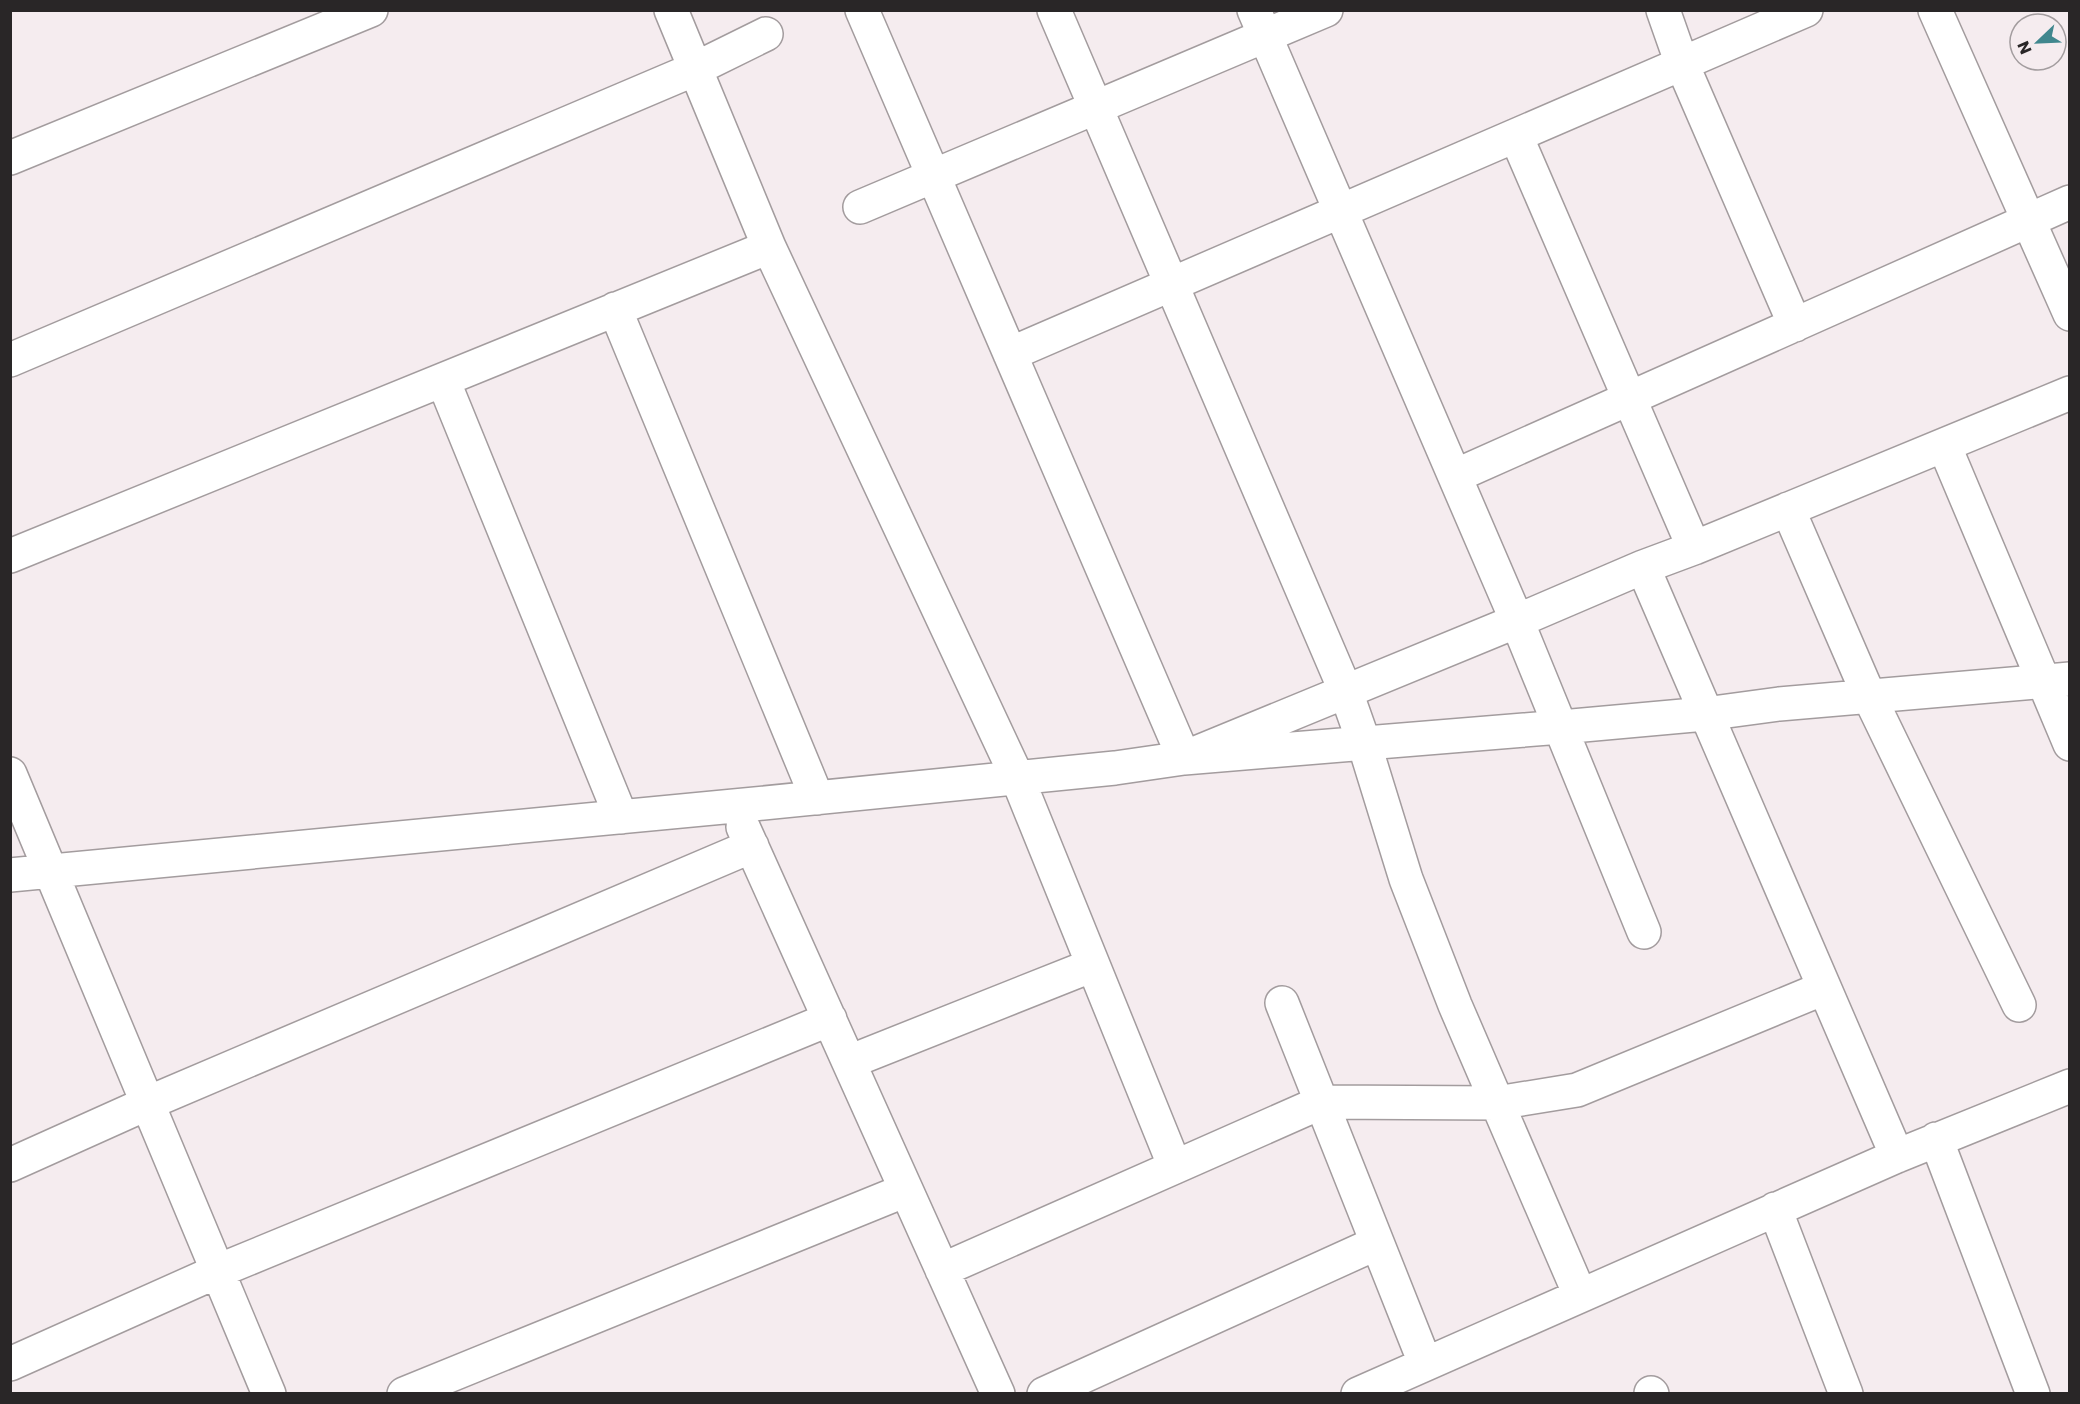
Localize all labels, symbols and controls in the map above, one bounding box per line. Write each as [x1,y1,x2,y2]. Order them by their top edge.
north arrow [2008,12,2068,72]
text: N [2012,38,2038,58]

